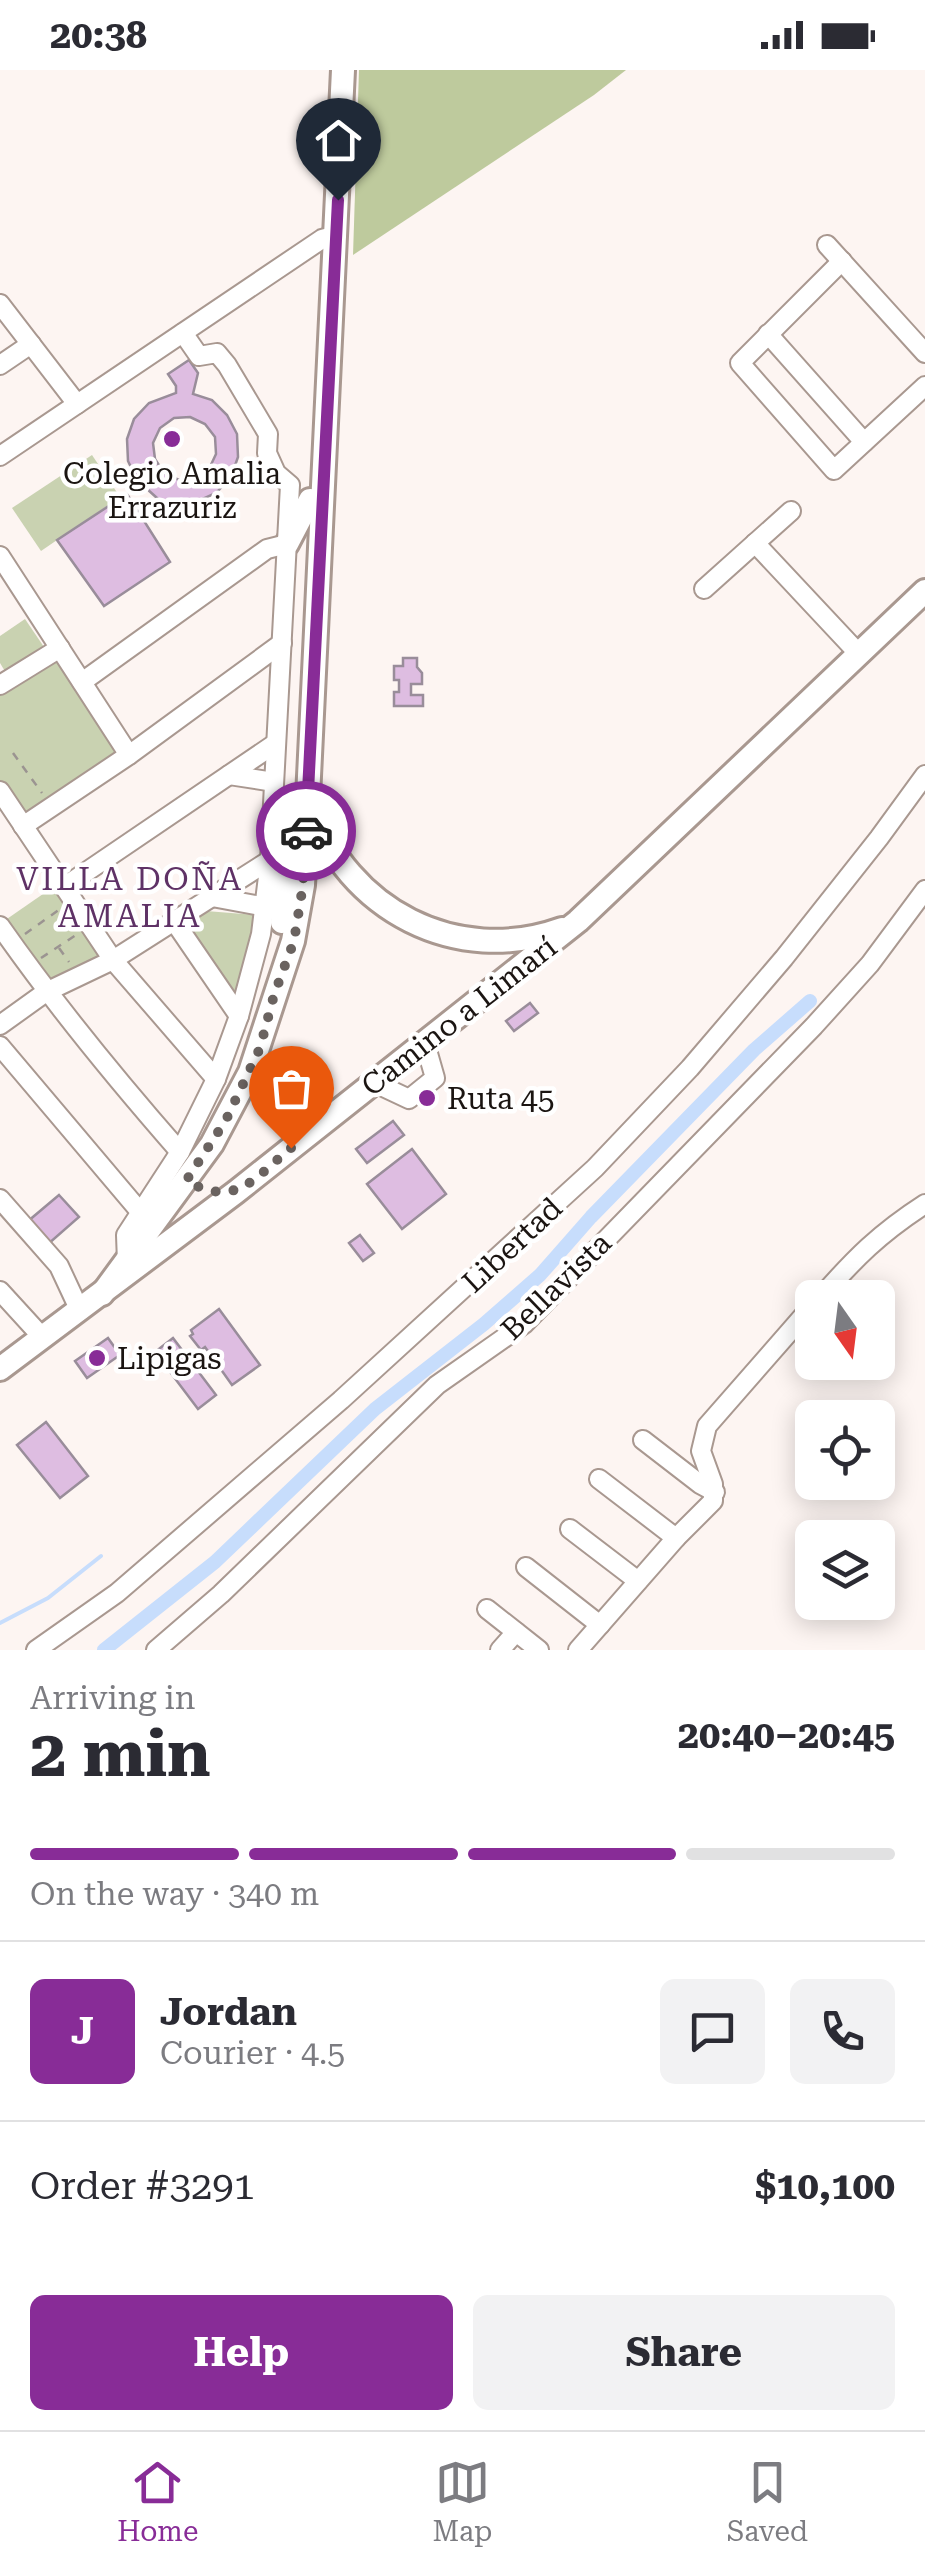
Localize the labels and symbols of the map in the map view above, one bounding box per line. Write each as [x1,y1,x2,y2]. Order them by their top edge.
pin [296,98,381,201]
marker: Colegio Amalia Errazuriz [161,428,183,450]
place label: Colegio Amalia Errazuriz [63,456,281,525]
courier [256,781,356,881]
district label: VILLA DOÑA AMALIA [16,860,244,935]
street label: Camino a Limarí [355,929,563,1103]
pin [249,1046,334,1149]
place label: Ruta 45 [447,1081,554,1116]
marker: Ruta 45 [416,1087,438,1109]
street label: Libertad [455,1190,569,1300]
street label: Bellavista [494,1225,618,1347]
north arrow [795,1280,895,1380]
place label: Lipigas [117,1341,221,1376]
marker: Lipigas [86,1347,108,1369]

